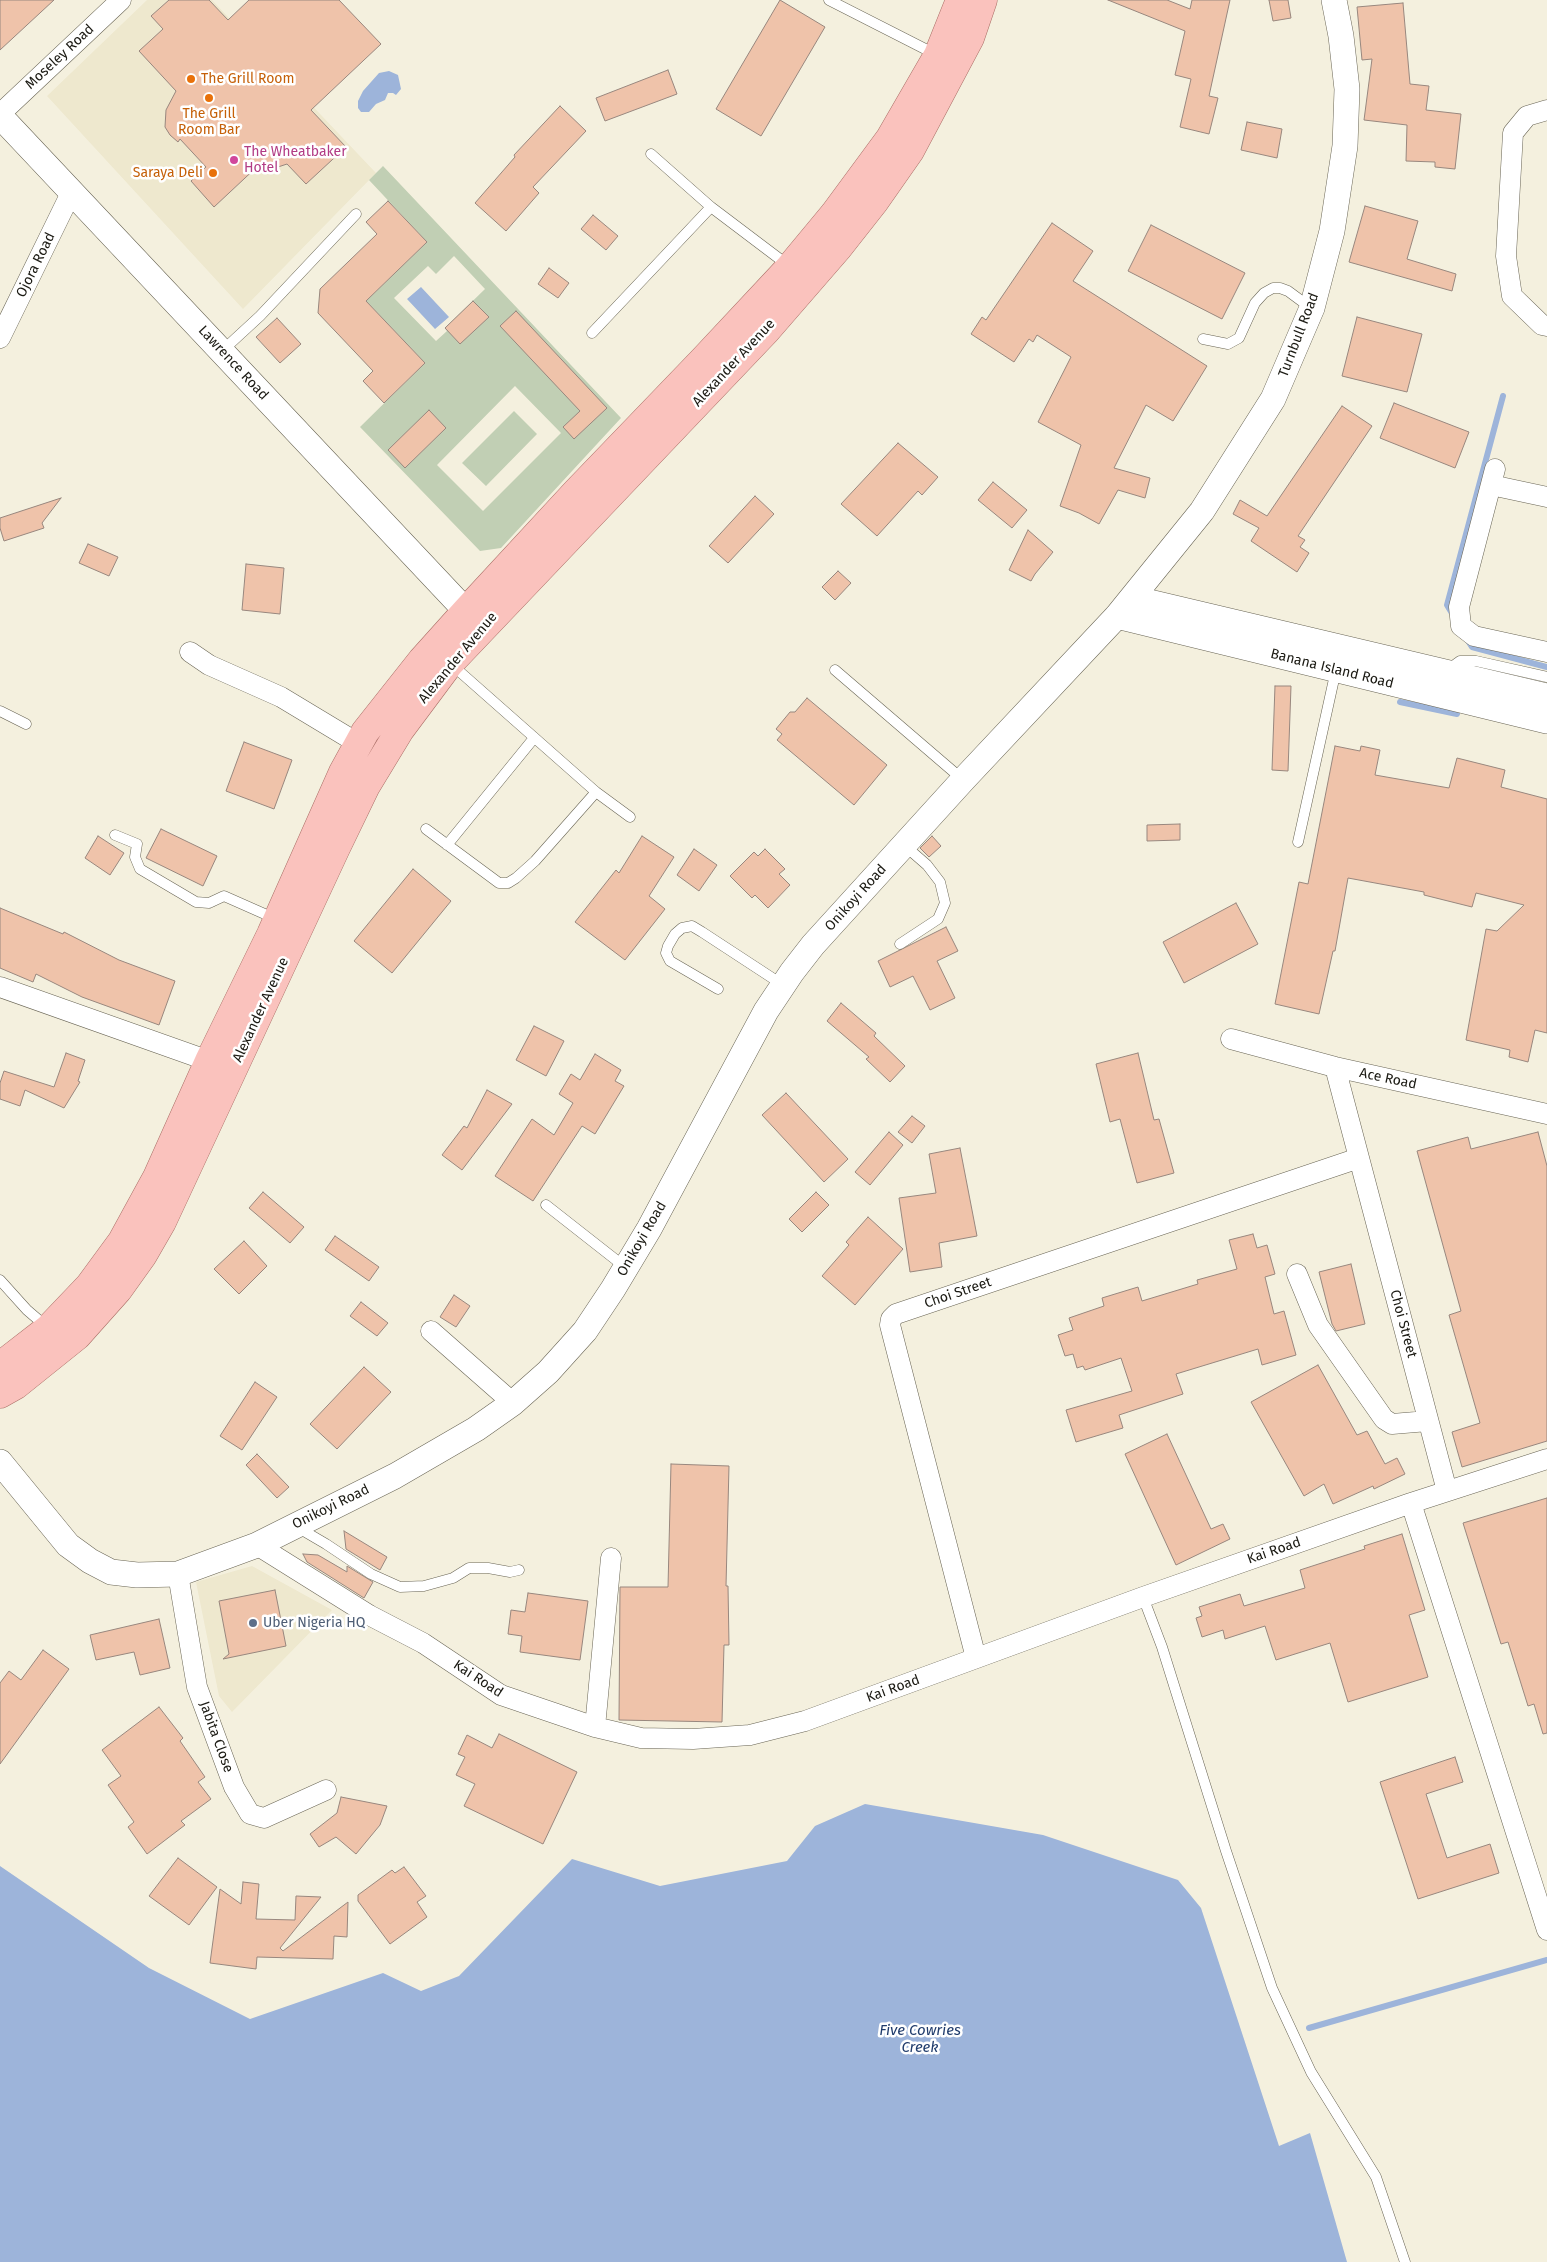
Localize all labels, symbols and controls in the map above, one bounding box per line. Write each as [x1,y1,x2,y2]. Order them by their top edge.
street label: Moseley Road [22,21,98,93]
place label: The Grill Room [201,71,294,87]
marker: The Grill Room [185,73,197,85]
marker: The Grill Room Bar [203,92,215,104]
place label: The Grill Room Bar [178,106,240,138]
place label: The Wheatbaker Hotel [244,144,347,176]
marker: The Wheatbaker Hotel [228,154,240,166]
place label: Saraya Deli [133,165,203,181]
marker: Saraya Deli [207,167,219,179]
street label: Ojora Road [13,230,59,300]
street label: Turnbull Road [1275,290,1323,380]
street label: Alexander Avenue [689,316,779,410]
street label: Lawrence Road [194,322,272,404]
street label: Alexander Avenue [415,609,501,707]
street label: Banana Island Road [1269,646,1395,692]
street label: Onikoyi Road [822,861,890,935]
street label: Alexander Avenue [229,955,293,1065]
street label: Ace Road [1358,1065,1418,1093]
street label: Onikoyi Road [614,1198,670,1280]
street label: Choi Street [922,1274,994,1312]
street label: Choi Street [1386,1288,1420,1360]
street label: Onikoyi Road [290,1481,372,1533]
street label: Kai Road [1245,1534,1303,1568]
place label: Uber Nigeria HQ [263,1615,365,1631]
marker: Uber Nigeria HQ [247,1617,259,1629]
street label: Kai Road [450,1657,506,1701]
street label: Kai Road [864,1672,922,1706]
street label: Jabita Close [195,1699,237,1775]
water label: Five Cowries Creek [879,2022,961,2057]

